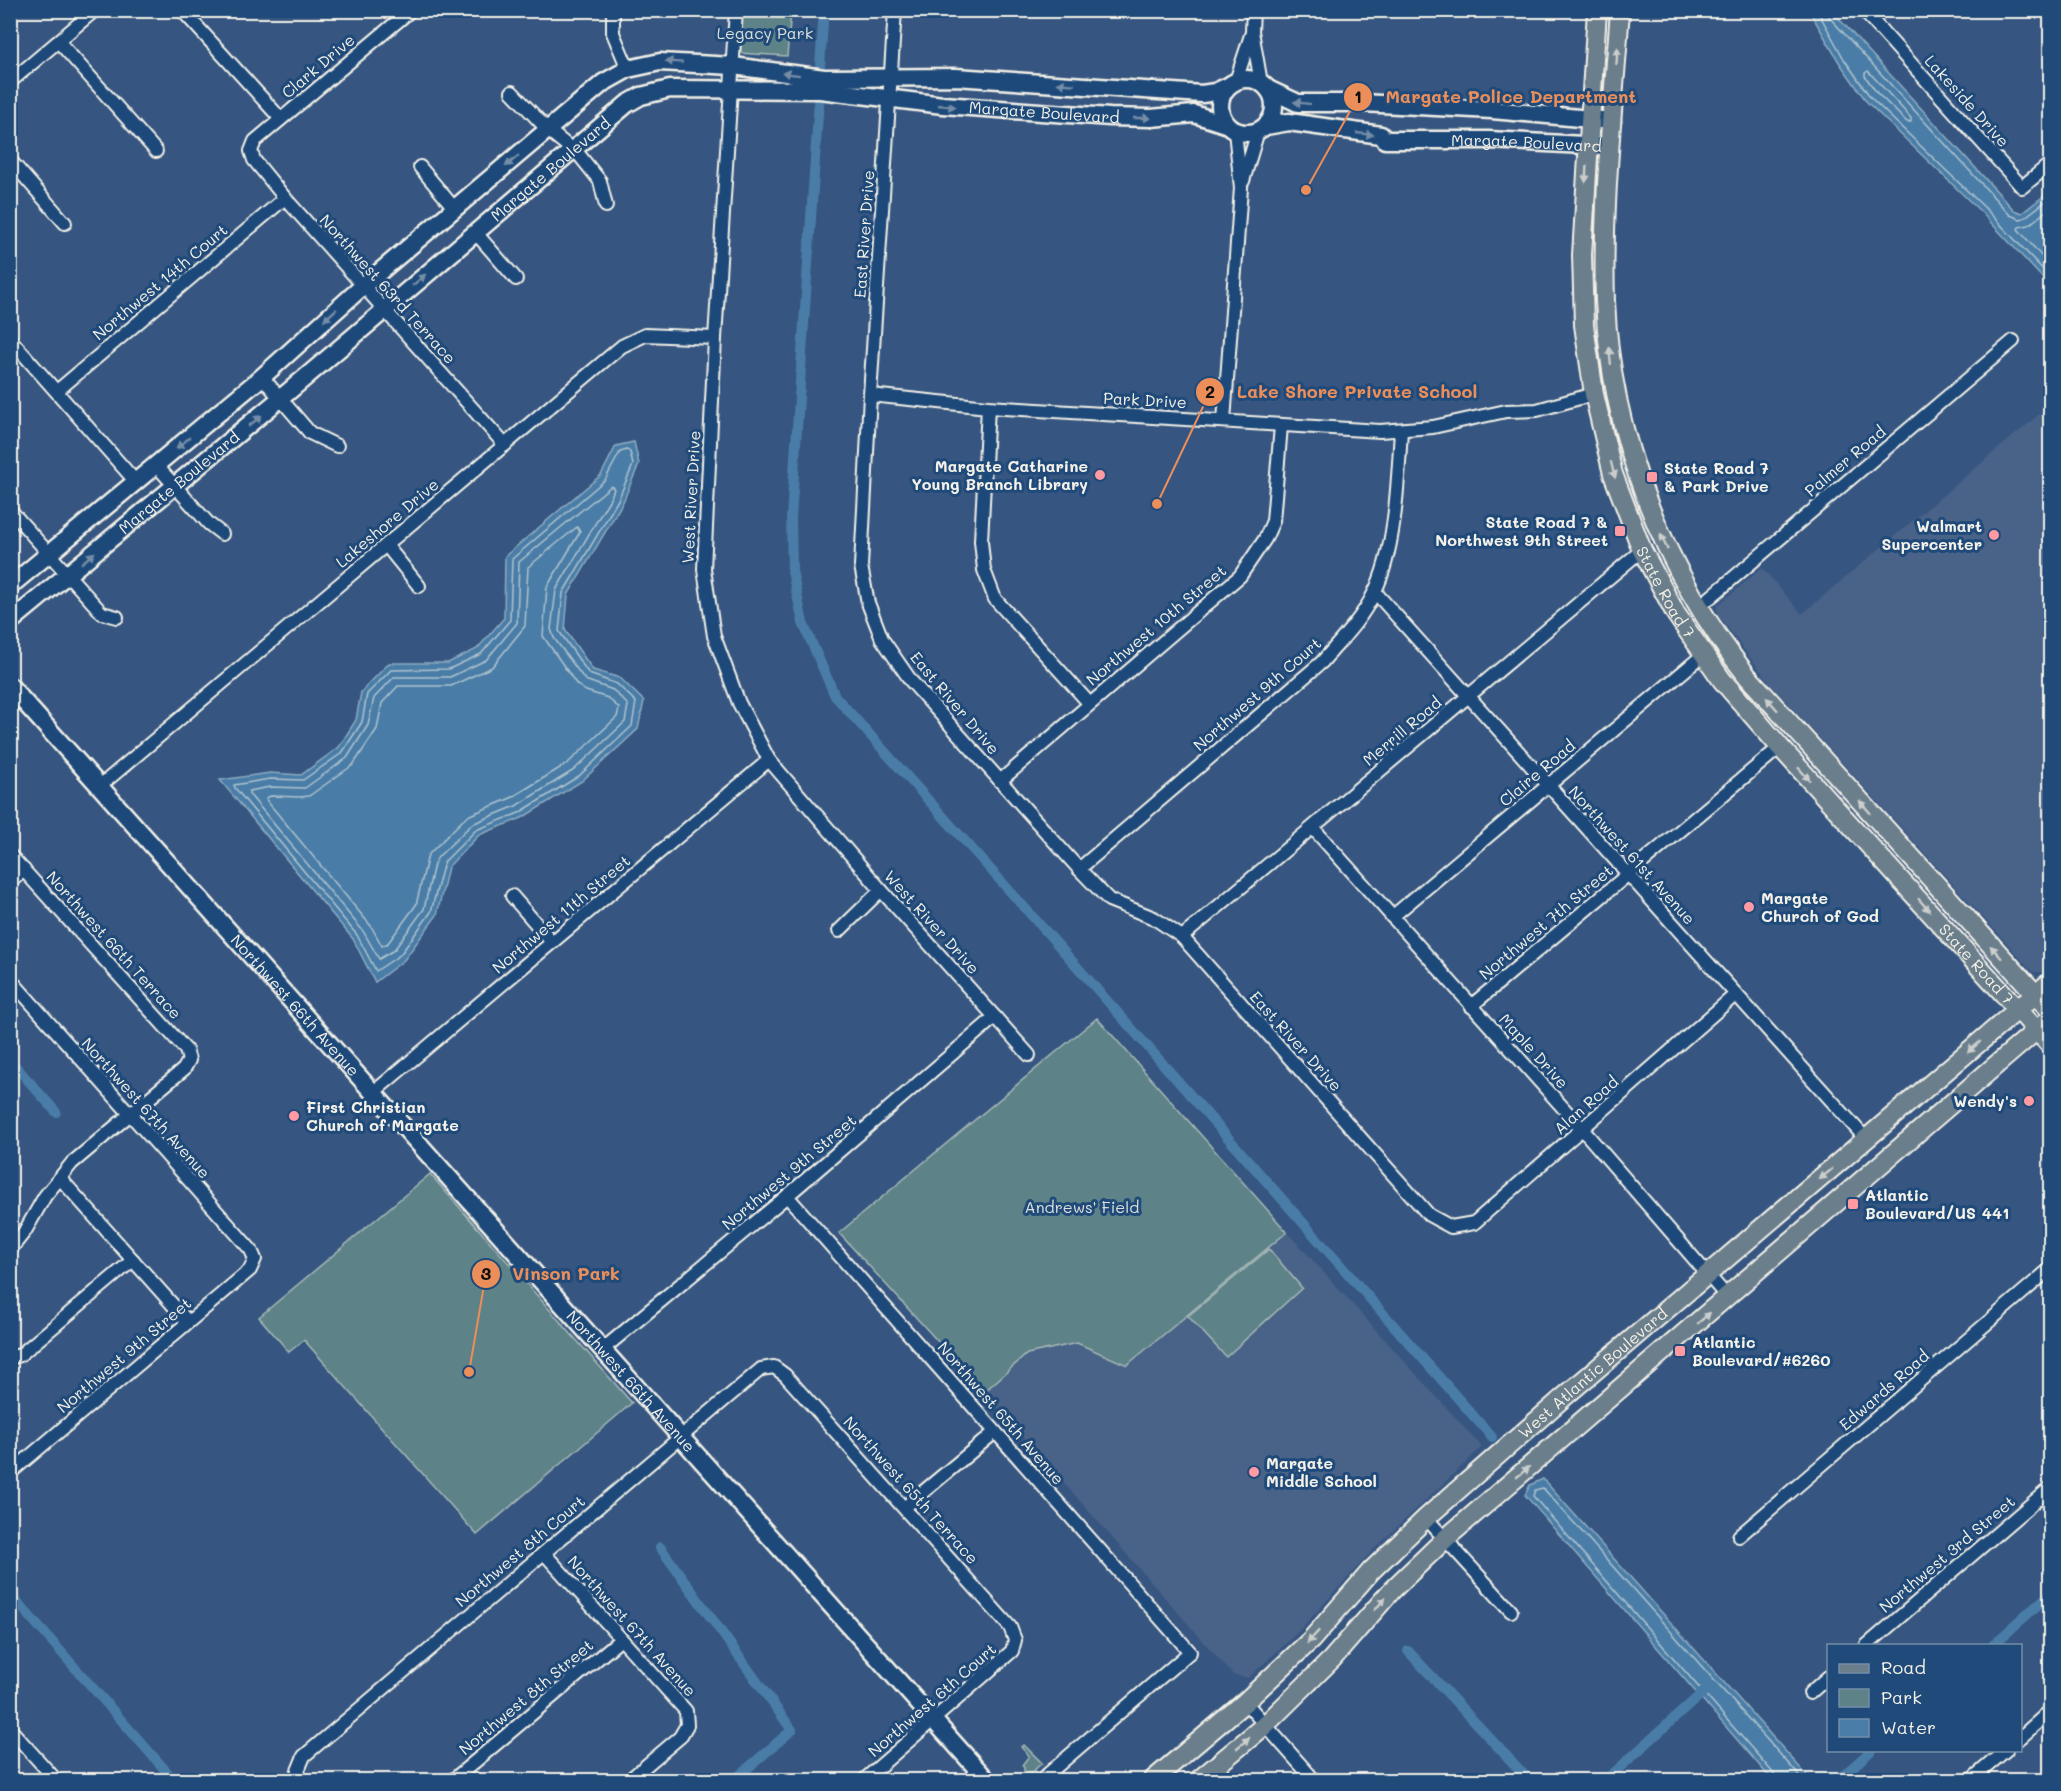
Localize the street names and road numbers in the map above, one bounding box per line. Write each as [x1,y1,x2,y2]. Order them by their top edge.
street label: Clark Drive [277,29,359,102]
street label: Lakeside Drive [1920,50,2014,151]
street label: Margate Boulevard [968,96,1120,127]
street label: Margate Boulevard [486,112,614,226]
street label: Margate Boulevard [1451,129,1602,156]
street label: East River Drive [849,169,878,299]
street label: Northwest 63rd Terrace [316,209,461,368]
street label: Northwest 14th Court [88,219,232,344]
street label: Park Drive [1103,387,1187,412]
street label: Palmer Road [1800,421,1890,501]
street label: Margate Boulevard [114,426,243,538]
street label: West River Drive [677,430,704,564]
street label: Lakeshore Drive [331,473,443,572]
street label: State Road 7 [1632,542,1700,642]
street label: Northwest 10th Street [1081,560,1230,689]
street label: Northwest 9th Court [1188,632,1325,755]
street label: East River Drive [906,647,1005,758]
street label: Merrill Road [1358,692,1445,770]
street label: Claire Road [1494,735,1579,811]
street label: Northwest 61st Avenue [1564,781,1700,928]
street label: Northwest 11th Street [487,850,634,978]
street label: Northwest 7th Street [1474,859,1617,984]
street label: West River Drive [880,865,985,978]
street label: Northwest 66th Terrace [42,866,187,1023]
street label: State Road 7 [1935,919,2019,1008]
street label: Northwest 66th Avenue [226,929,364,1080]
street label: East River Drive [1246,986,1347,1095]
street label: Maple Drive [1495,1009,1574,1093]
street label: Northwest 67th Avenue [77,1033,215,1183]
street label: Alan Road [1549,1071,1622,1138]
street label: Northwest 9th Street [717,1109,860,1234]
street label: Northwest 9th Street [52,1292,195,1417]
street label: West Atlantic Boulevard [1513,1303,1671,1443]
street label: Northwest 66th Avenue [562,1305,700,1456]
street label: Northwest 65th Avenue [933,1337,1069,1489]
street label: Edwards Road [1834,1345,1933,1434]
street label: Northwest 65th Terrace [839,1411,983,1568]
street label: Northwest 8th Court [450,1490,589,1611]
street label: Northwest 3rd Street [1874,1491,2019,1617]
street label: Northwest 67th Avenue [563,1551,701,1701]
street label: Northwest 8th Street [454,1634,597,1759]
street label: Northwest 6th Court [863,1638,1000,1761]

